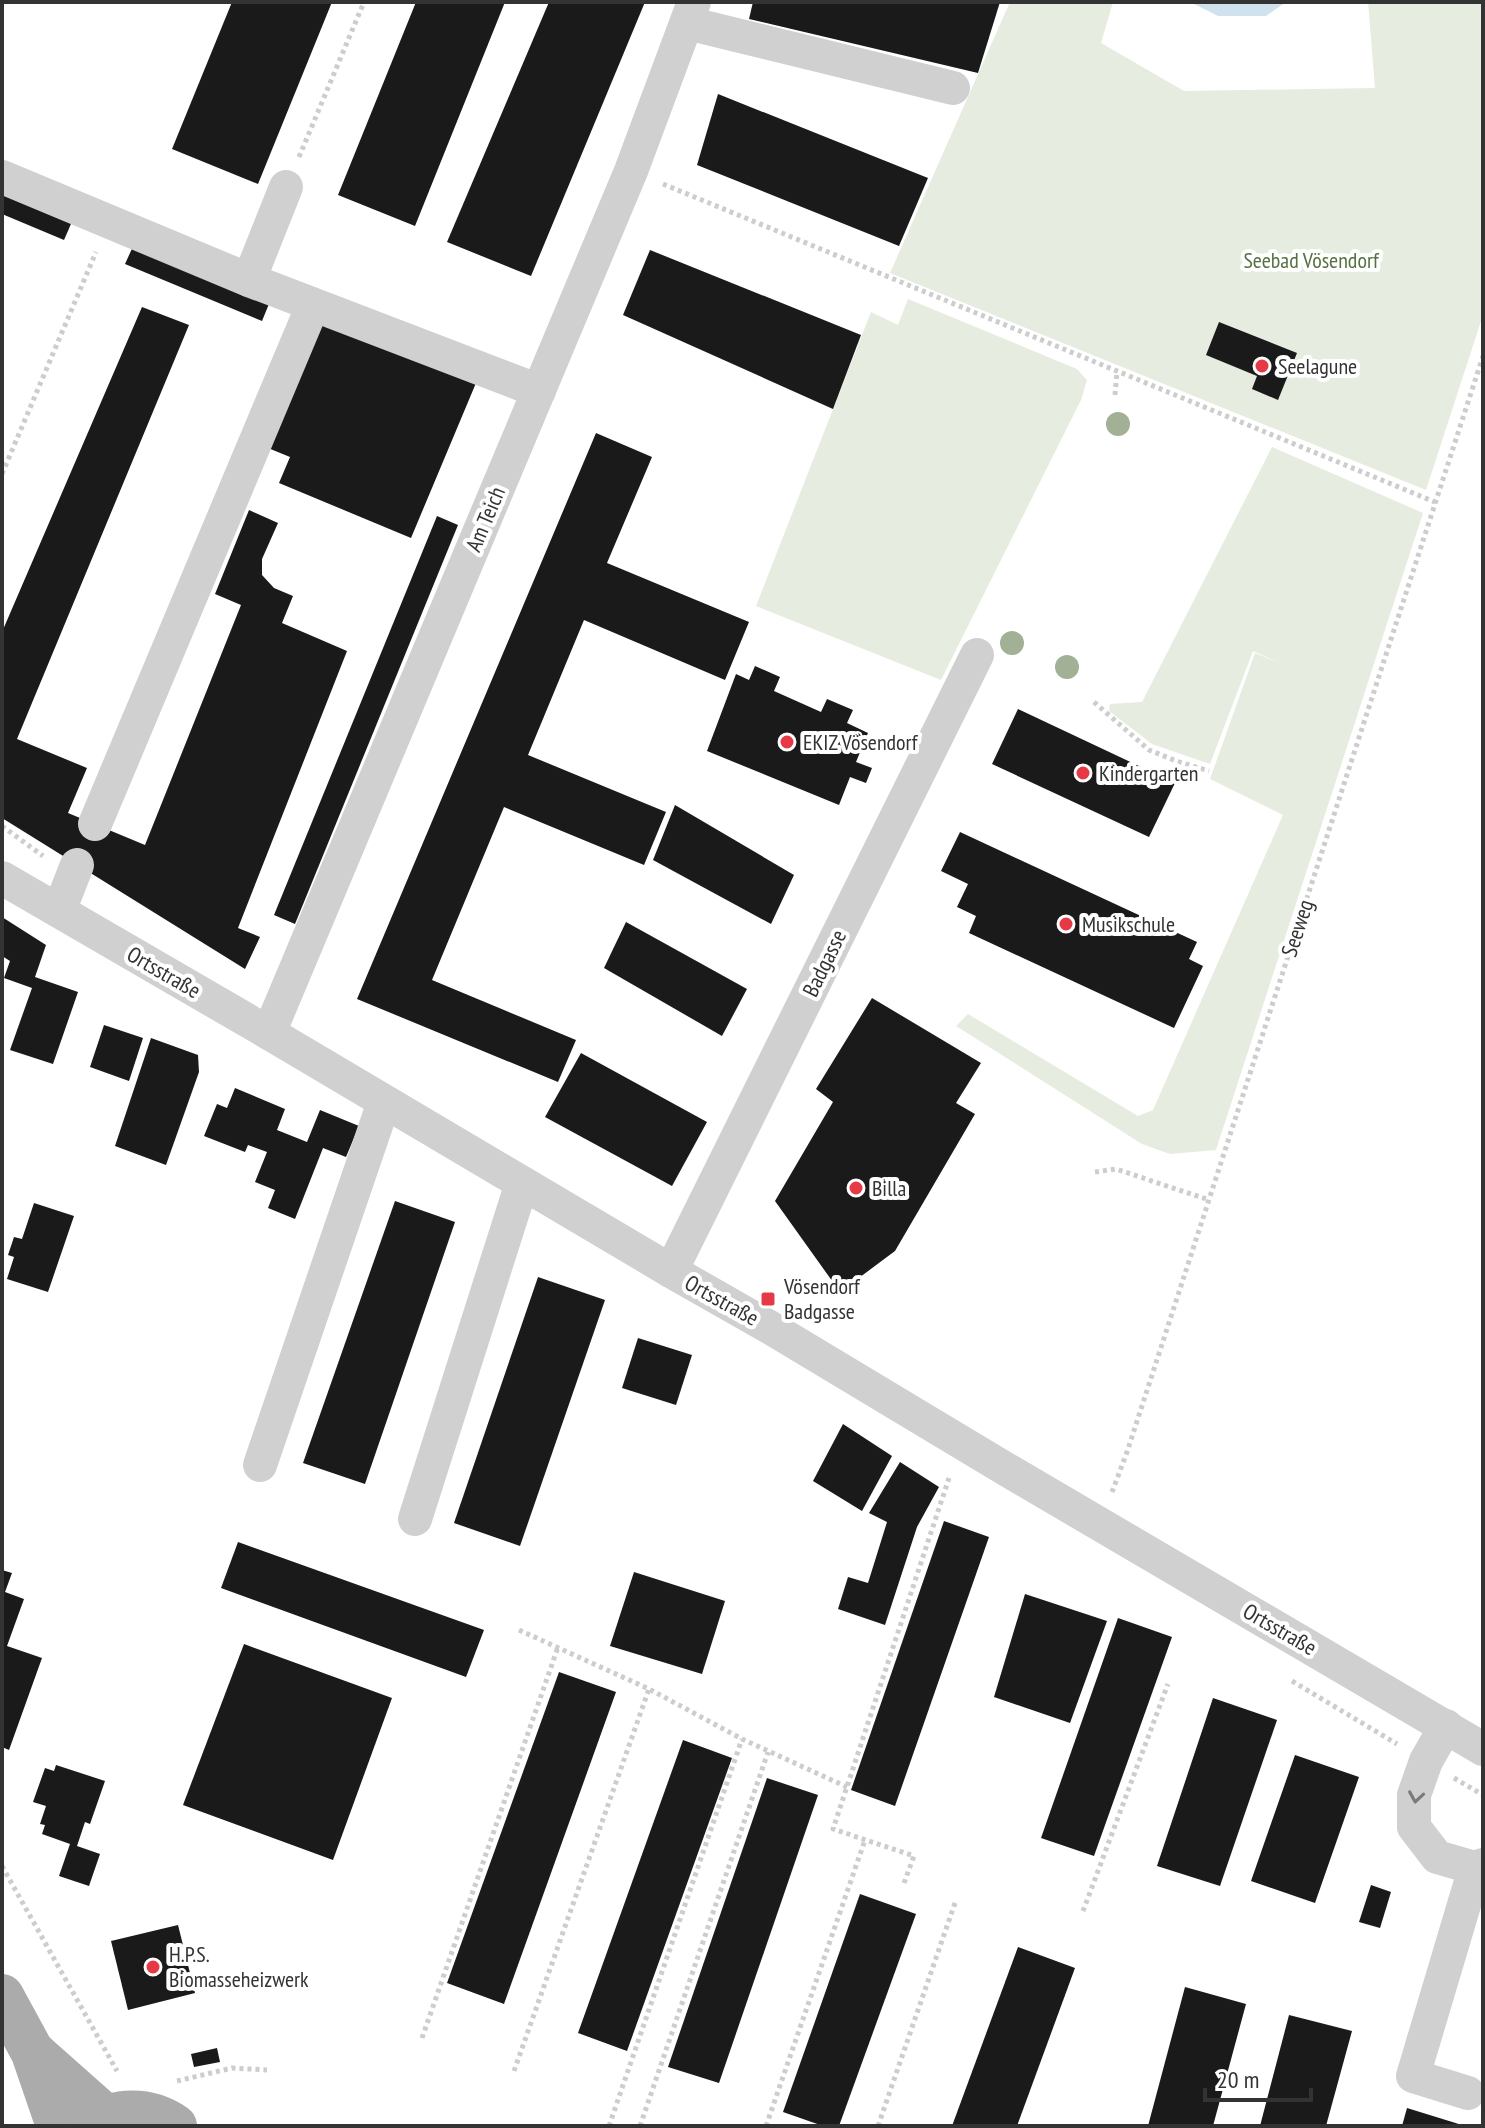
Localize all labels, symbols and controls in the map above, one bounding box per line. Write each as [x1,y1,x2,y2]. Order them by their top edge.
park label: Seebad Vösendorf [1243,246,1380,274]
place label: Seelagune [1278,352,1357,380]
marker: Seelagune [1253,357,1271,375]
street label: Am Teich [459,482,511,556]
place label: EKIZ Vösendorf [803,728,919,756]
marker: EKIZ Vösendorf [778,733,796,751]
place label: Kindergarten [1099,759,1198,787]
marker: Kindergarten [1074,764,1092,782]
street label: Seeweg [1275,896,1319,960]
place label: Musikschule [1082,910,1175,938]
marker: Musikschule [1057,915,1075,933]
street label: Badgasse [796,925,852,1001]
street label: Ortsstraße [122,940,206,1004]
place label: Billa [872,1174,906,1202]
marker: Billa [847,1179,865,1197]
street label: Ortsstraße [680,1268,764,1332]
place label: Vösendorf Badgasse [783,1272,861,1325]
marker: Vösendorf Badgasse [759,1290,777,1308]
street label: Ortsstraße [1238,1597,1322,1661]
one-way arrow [1408,1791,1425,1804]
place label: H.P.S. Biomasseheizwerk [169,1940,309,1993]
marker: H.P.S. Biomasseheizwerk [144,1958,162,1976]
scale bar [1205,2052,1311,2102]
text: 20 m [1217,2064,1259,2095]

